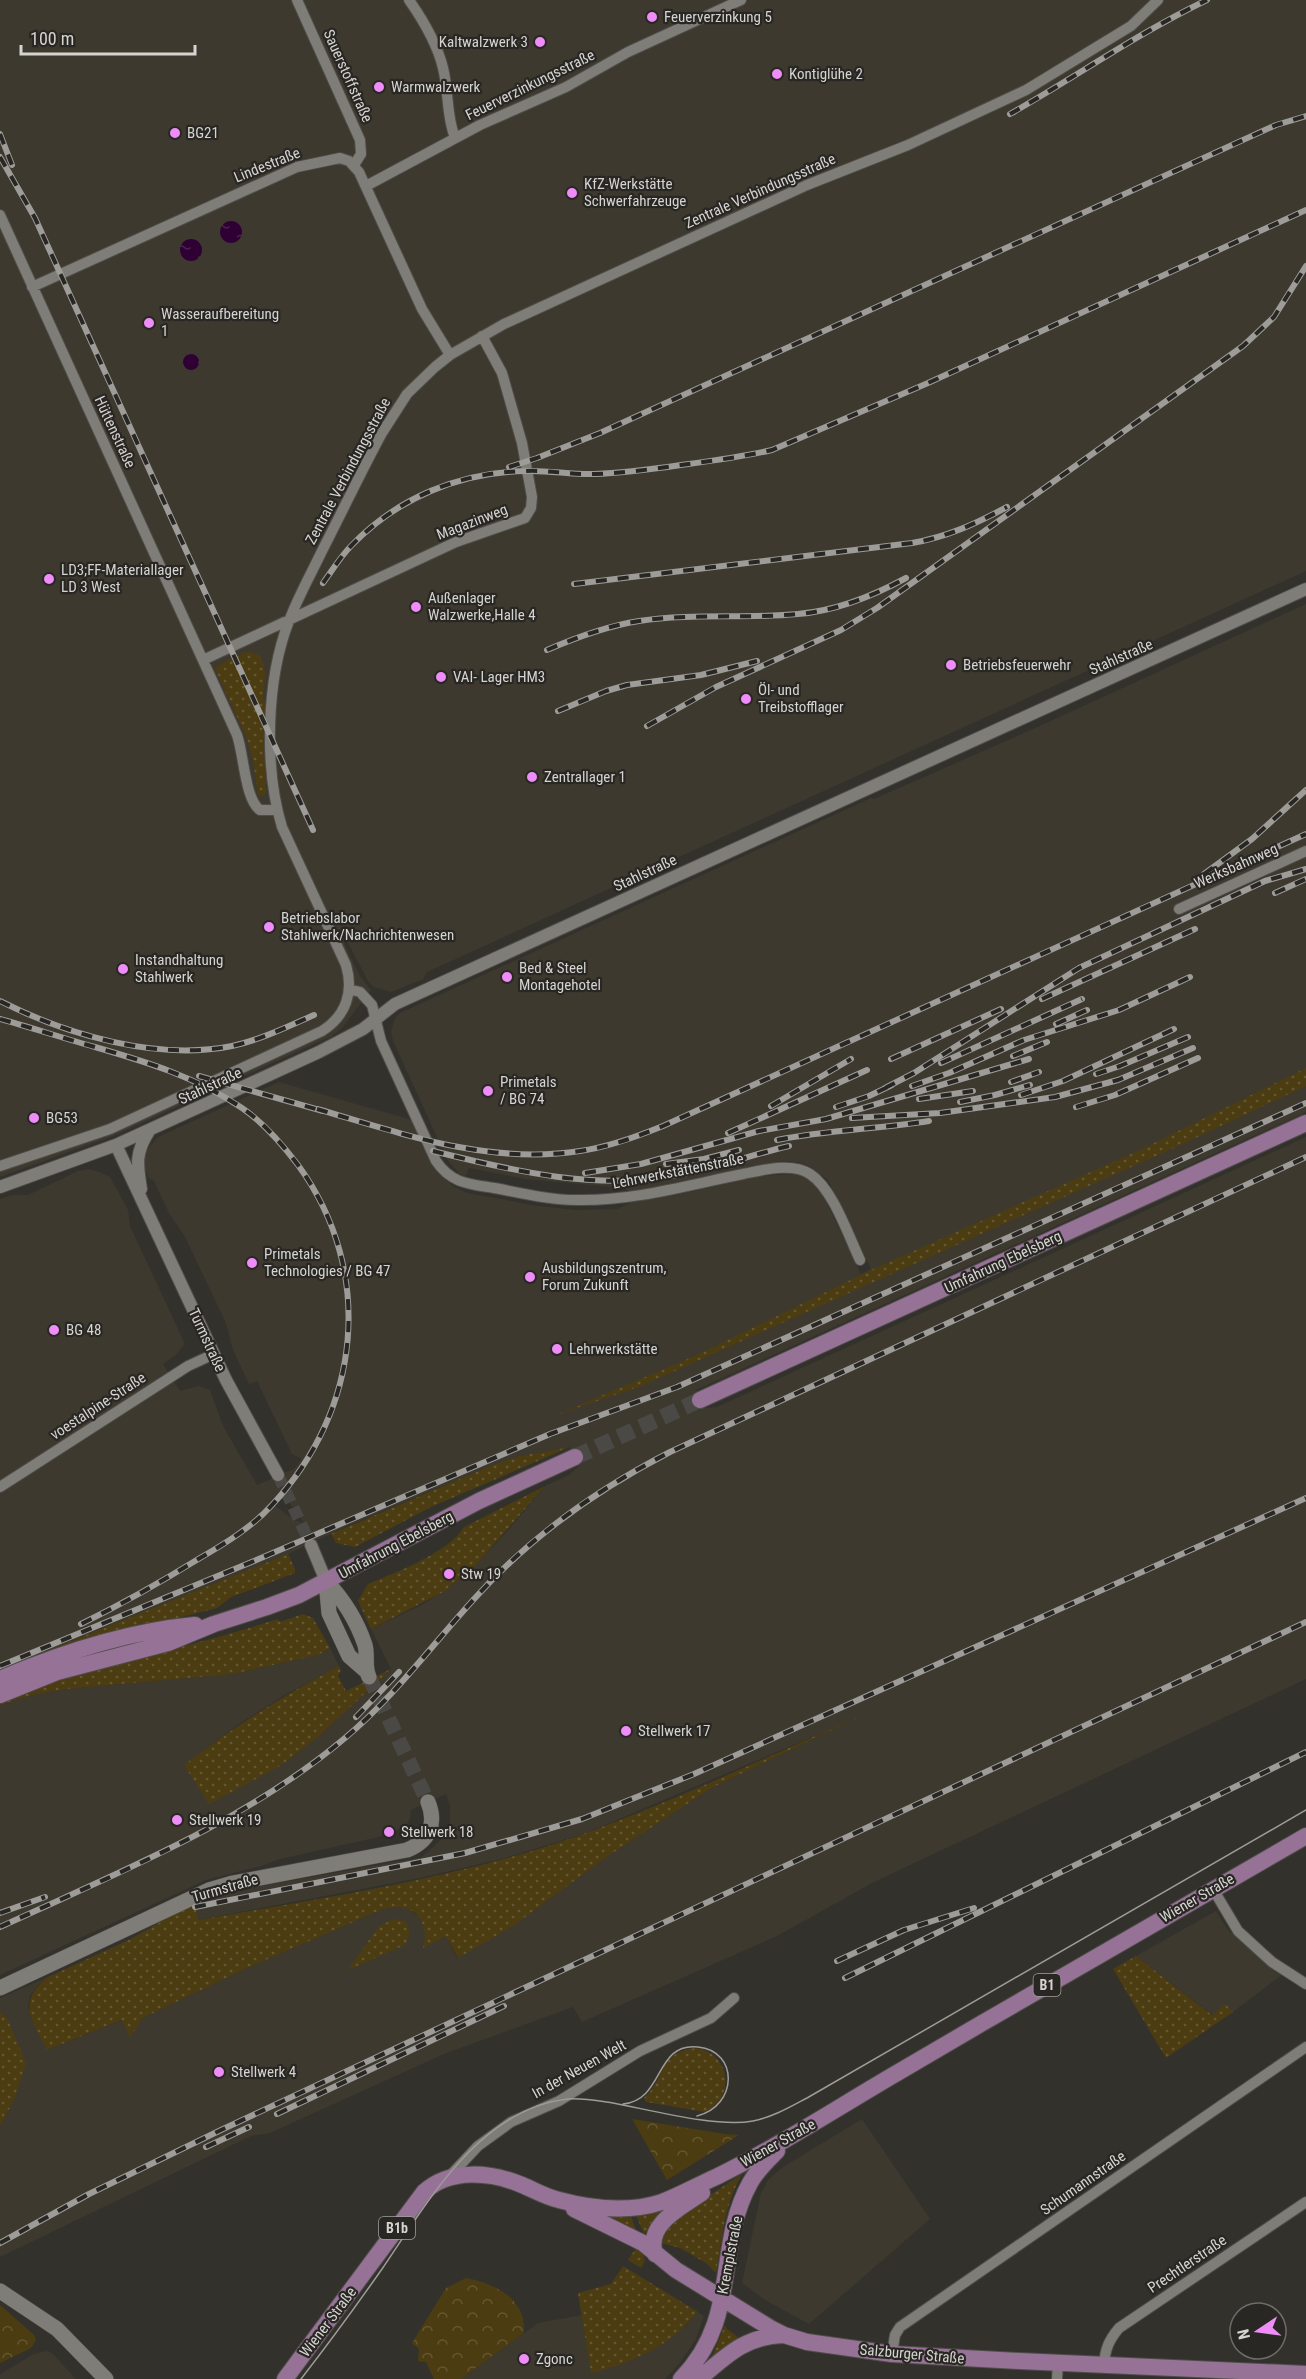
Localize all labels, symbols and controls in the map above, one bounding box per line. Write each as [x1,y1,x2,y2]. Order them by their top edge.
place label: Feuerverzinkung 5 [664,8,772,26]
marker: Feuerverzinkung 5 [645,10,659,24]
scale bar [21,18,195,56]
street label: Sauerstoffstraße [320,27,376,125]
text: 100 m [30,28,74,49]
place label: Kaltwalzwerk 3 [439,33,528,51]
marker: Kaltwalzwerk 3 [533,35,547,49]
street label: Feuerverzinkungsstraße [463,46,597,124]
place label: Kontiglühe 2 [789,65,863,83]
marker: Kontiglühe 2 [770,67,784,81]
place label: Warmwalzwerk [391,78,481,96]
marker: Warmwalzwerk [372,80,386,94]
place label: BG21 [187,124,219,142]
marker: BG21 [168,126,182,140]
street label: Lindestraße [231,144,303,186]
street label: Zentrale Verbindungsstraße [682,150,838,232]
place label: KfZ-Werkstätte Schwerfahrzeuge [584,175,686,210]
marker: KfZ-Werkstätte Schwerfahrzeuge [565,186,579,200]
place label: Wasseraufbereitung 1 [161,305,279,340]
marker: Wasseraufbereitung 1 [142,316,156,330]
street label: Hüttenstraße [90,393,140,471]
street label: Zentrale Verbindungsstraße [302,395,394,547]
street label: Magazinweg [434,500,510,544]
place label: LD3;FF-Materiallager LD 3 West [61,561,184,596]
marker: LD3;FF-Materiallager LD 3 West [42,572,56,586]
place label: Außenlager Walzwerke,Halle 4 [428,589,536,624]
marker: Außenlager Walzwerke,Halle 4 [409,600,423,614]
street label: Stahlstraße [1086,635,1156,679]
place label: Betriebsfeuerwehr [963,656,1072,674]
marker: Betriebsfeuerwehr [944,658,958,672]
place label: VAI- Lager HM3 [453,668,545,686]
marker: VAI- Lager HM3 [434,670,448,684]
place label: Öl- und Treibstofflager [758,681,844,716]
marker: Öl- und Treibstofflager [739,692,753,706]
place label: Zentrallager 1 [544,768,626,786]
marker: Zentrallager 1 [525,770,539,784]
street label: Werksbahnweg [1191,840,1281,892]
street label: Stahlstraße [611,851,679,895]
place label: Betriebslabor Stahlwerk/Nachrichtenwesen [281,909,454,944]
marker: Betriebslabor Stahlwerk/Nachrichtenwesen [262,920,276,934]
place label: Instandhaltung Stahlwerk [135,951,223,986]
place label: Bed & Steel Montagehotel [519,959,601,994]
marker: Instandhaltung Stahlwerk [116,962,130,976]
marker: Bed & Steel Montagehotel [500,970,514,984]
street label: Stahlstraße [176,1064,244,1108]
place label: Primetals / BG 74 [500,1073,557,1108]
marker: Primetals / BG 74 [481,1084,495,1098]
place label: BG53 [46,1109,78,1127]
marker: BG53 [27,1111,41,1125]
street label: Lehrwerkstättenstraße [611,1149,745,1193]
street label: Umfahrung Ebelsberg [942,1227,1064,1297]
place label: Primetals Technologies / BG 47 [264,1245,391,1280]
marker: Primetals Technologies / BG 47 [245,1256,259,1270]
place label: Ausbildungszentrum, Forum Zukunft [542,1259,666,1294]
marker: Ausbildungszentrum, Forum Zukunft [523,1270,537,1284]
street label: Turmstraße [185,1305,229,1375]
place label: BG 48 [66,1321,101,1339]
marker: BG 48 [47,1323,61,1337]
place label: Lehrwerkstätte [569,1340,658,1358]
marker: Lehrwerkstätte [550,1342,564,1356]
street label: voestalpine-Straße [47,1368,149,1444]
street label: Umfahrung Ebelsberg [336,1507,456,1583]
place label: Stw 19 [461,1565,501,1583]
marker: Stw 19 [442,1567,456,1581]
place label: Stellwerk 17 [638,1722,711,1740]
marker: Stellwerk 17 [619,1724,633,1738]
place label: Stellwerk 19 [189,1811,262,1829]
marker: Stellwerk 19 [170,1813,184,1827]
place label: Stellwerk 18 [401,1823,474,1841]
marker: Stellwerk 18 [382,1825,396,1839]
street label: Turmstraße [190,1870,260,1906]
street label: Wiener Straße [1157,1870,1237,1926]
road number: B1 [1034,1974,1060,1996]
street label: In der Neuen Welt [529,2036,629,2102]
place label: Stellwerk 4 [231,2063,296,2081]
marker: Stellwerk 4 [212,2065,226,2079]
street label: Wiener Straße [737,2115,819,2171]
street label: Schumannstraße [1037,2147,1129,2219]
street label: Kremplstraße [714,2214,746,2296]
road number: B1b [379,2217,415,2239]
street label: Prechtlerstraße [1144,2231,1230,2297]
street label: Wiener Straße [296,2284,360,2360]
north arrow [1228,2301,1288,2361]
text: N [1234,2327,1254,2341]
street label: Salzburger Straße [859,2340,965,2368]
place label: Zgonc [536,2350,573,2368]
marker: Zgonc [517,2352,531,2366]

